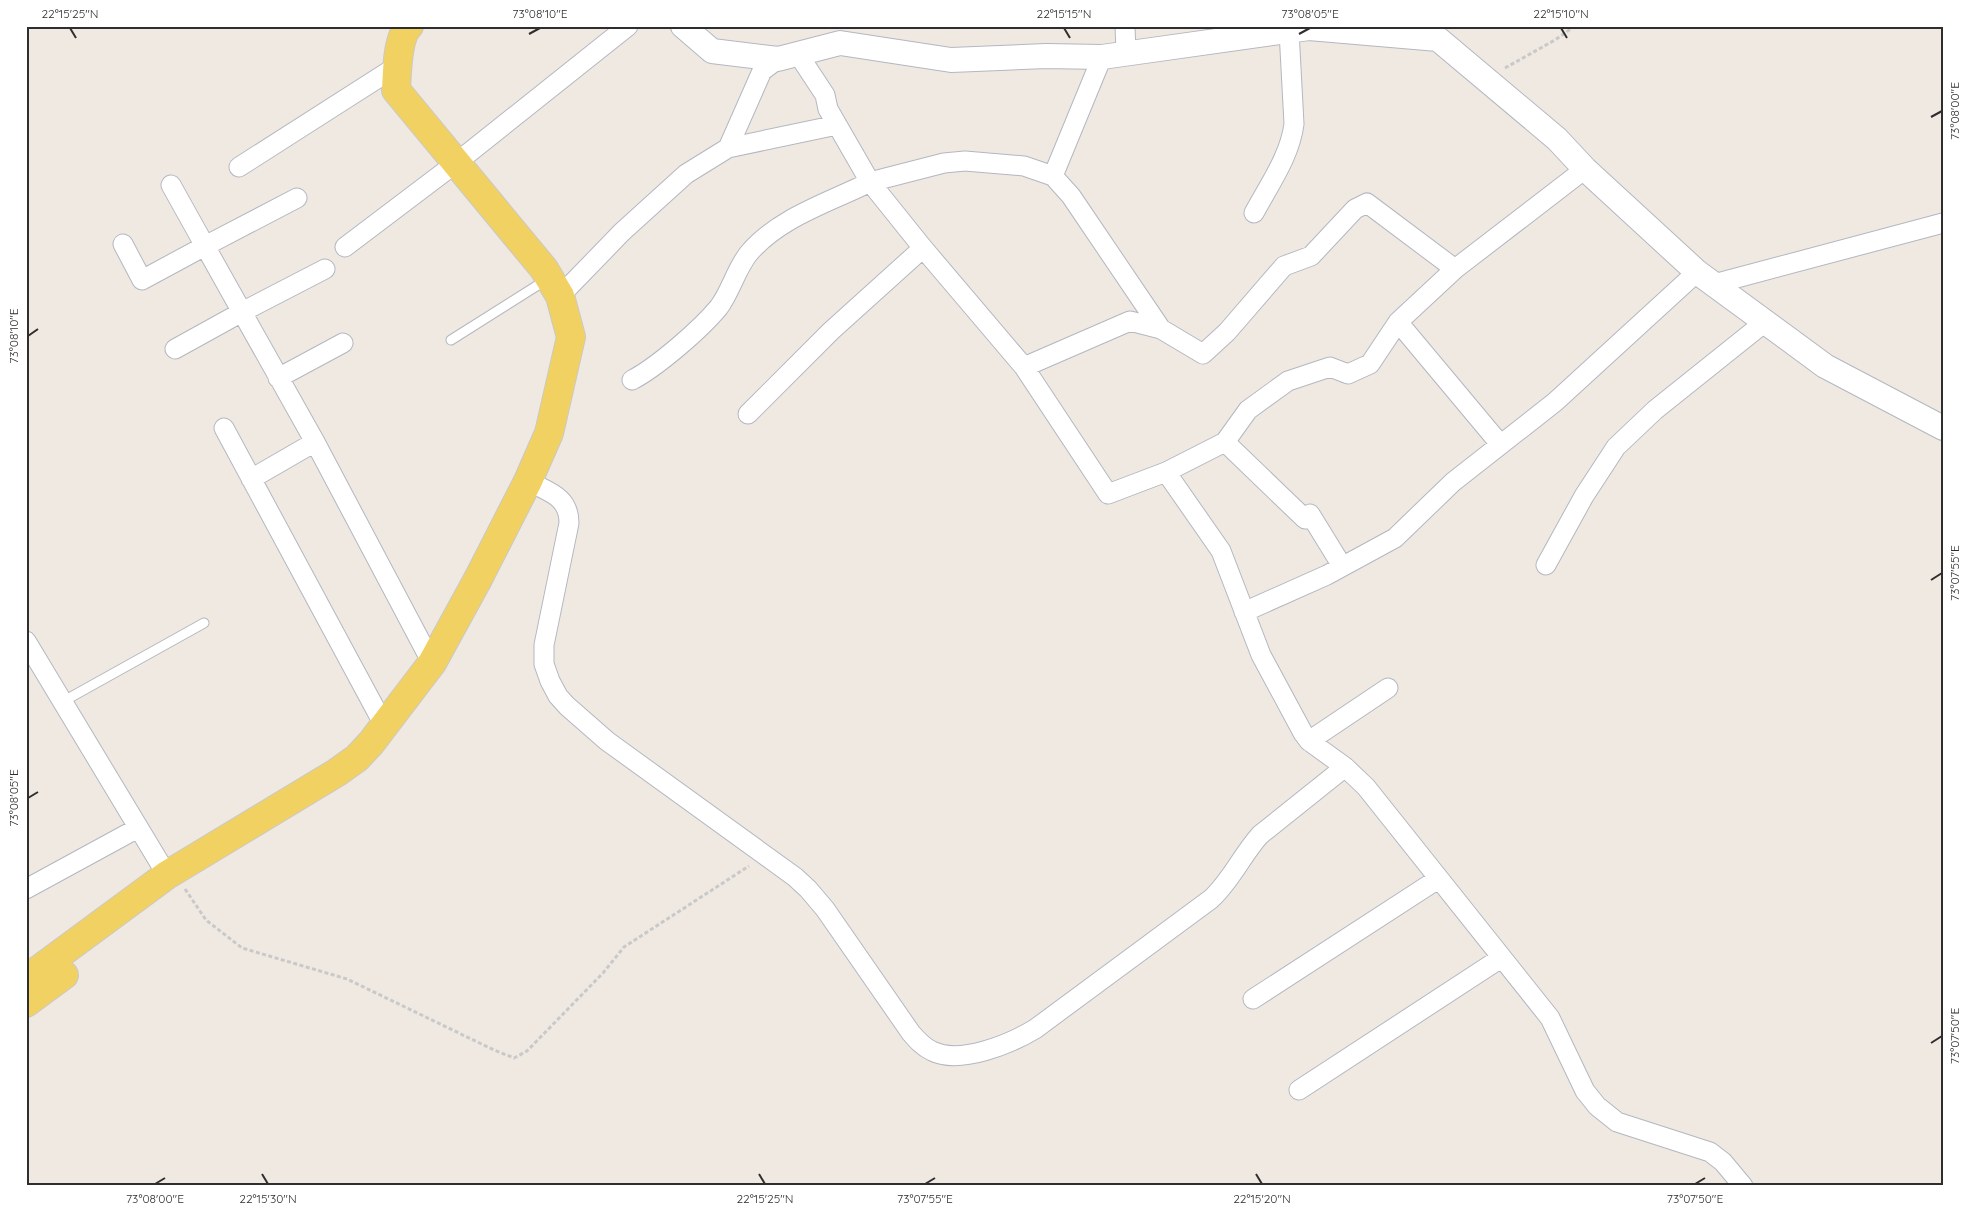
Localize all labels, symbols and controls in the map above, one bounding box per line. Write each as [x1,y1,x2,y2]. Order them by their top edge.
text: 22°15'25"N [41,6,99,21]
text: 73°08'10"E [512,6,568,21]
text: 22°15'15"N [1037,6,1091,21]
text: 73°08'05"E [1281,6,1339,21]
text: 22°15'10"N [1533,6,1589,21]
text: 73°08'00"E [1947,82,1962,140]
text: 73°08'10"E [6,308,21,364]
text: 73°07'55"E [1947,545,1962,601]
text: 73°08'05"E [6,769,21,827]
text: 73°07'50"E [1947,1008,1962,1064]
text: 73°08'00"E [126,1191,184,1206]
text: 22°15'30"N [239,1191,297,1206]
text: 22°15'25"N [736,1191,794,1206]
text: 73°07'55"E [897,1191,953,1206]
text: 22°15'20"N [1233,1191,1291,1206]
text: 73°07'50"E [1667,1191,1723,1206]

